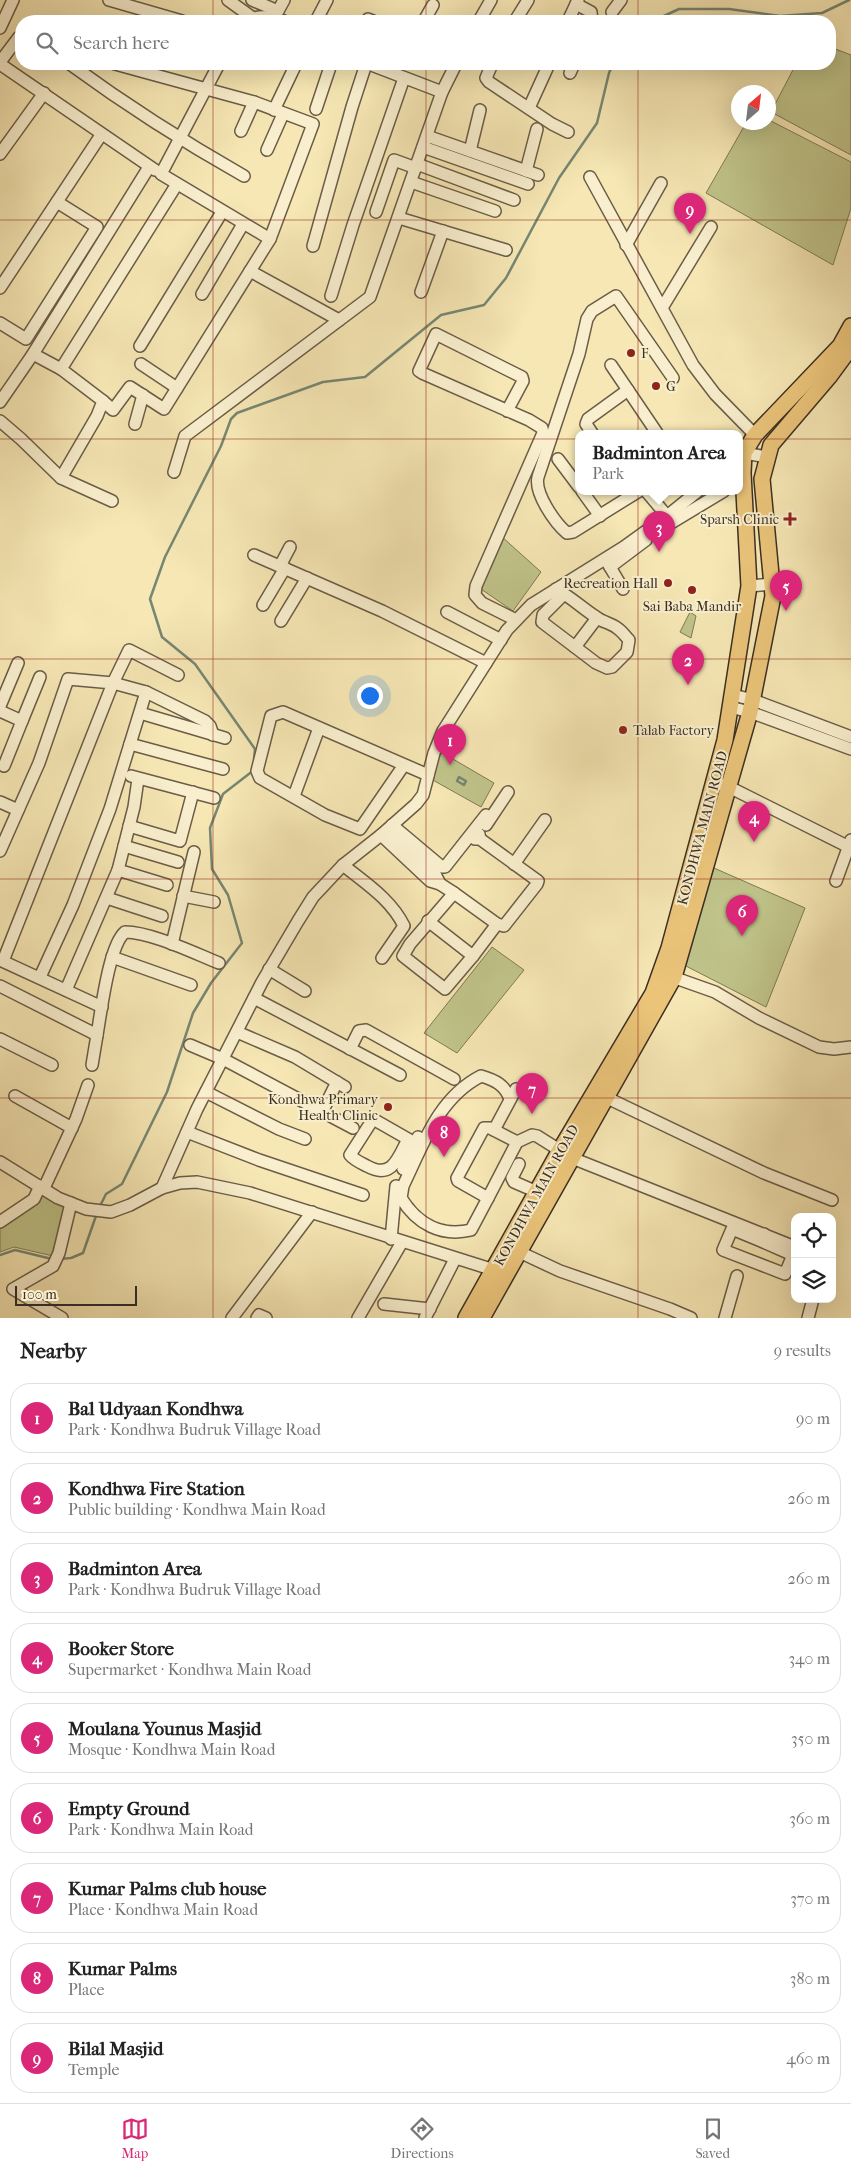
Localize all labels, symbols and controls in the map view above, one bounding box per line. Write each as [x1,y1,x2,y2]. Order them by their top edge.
search box [15,15,836,70]
icon: search [33,29,61,57]
text: Search here [73,32,169,54]
north arrow [731,85,776,130]
pin: 9 [674,193,706,234]
place label: F [641,345,649,362]
marker: F [625,347,637,359]
place label: G [666,378,676,395]
marker: G [650,380,662,392]
popup [575,430,743,495]
text: Badminton Area [592,442,726,464]
text: Park [592,464,624,483]
pin: 3 [643,511,675,552]
place label: Sparsh Clinic [700,511,779,528]
marker: Sparsh Clinic [783,512,797,526]
pin: 5 [770,570,802,611]
place label: Recreation Hall [563,575,658,592]
marker: Recreation Hall [662,577,674,589]
marker: Sai Baba Mandir [686,584,698,596]
place label: Sai Baba Mandir [643,598,741,615]
pin: 2 [672,644,704,685]
your location [357,683,383,709]
place label: Talab Factory [633,722,714,739]
pin: 1 [434,724,466,765]
marker: Talab Factory [617,724,629,736]
street label: KONDHWA MAIN ROAD [674,749,731,907]
pin: 4 [738,801,770,842]
pin: 6 [726,895,758,936]
pin: 7 [516,1073,548,1114]
place label: Kondhwa Primary Health Clinic [268,1091,379,1124]
marker: Kondhwa Primary Health Clinic [382,1101,394,1113]
pin: 8 [428,1116,460,1157]
street label: KONDHWA MAIN ROAD [490,1121,583,1269]
map controls [791,1213,836,1303]
button: locate [791,1213,836,1258]
button: layers [791,1258,836,1303]
scale bar [15,1283,138,1306]
text: 100 m [22,1286,57,1303]
text: Nearby [20,1339,86,1363]
text: 9 results [774,1341,831,1360]
text: Bal Udyaan Kondhwa [68,1398,243,1420]
text: 1 [34,1409,40,1428]
text: 90 m [796,1409,830,1428]
text: Park · Kondhwa Budruk Village Road [68,1420,321,1439]
text: Kondhwa Fire Station [68,1478,245,1500]
text: 2 [33,1489,41,1508]
text: 260 m [788,1489,830,1508]
text: Public building · Kondhwa Main Road [68,1500,326,1519]
text: Badminton Area [68,1558,202,1580]
text: 3 [34,1569,40,1588]
text: 260 m [788,1569,830,1588]
text: Park · Kondhwa Budruk Village Road [68,1580,321,1599]
text: Booker Store [68,1638,174,1660]
text: 4 [32,1649,42,1668]
text: 340 m [788,1649,830,1668]
text: Supermarket · Kondhwa Main Road [68,1660,311,1679]
text: Moulana Younus Masjid [68,1718,261,1740]
text: 5 [34,1729,40,1748]
text: 350 m [791,1729,830,1748]
text: Mosque · Kondhwa Main Road [68,1740,275,1759]
text: Empty Ground [68,1798,190,1820]
text: 6 [33,1809,41,1828]
text: 360 m [789,1809,830,1828]
text: Park · Kondhwa Main Road [68,1820,254,1839]
text: Kumar Palms club house [68,1878,266,1900]
text: 7 [33,1889,41,1908]
text: 370 m [790,1889,830,1908]
text: Place · Kondhwa Main Road [68,1900,258,1919]
text: Kumar Palms [68,1958,177,1980]
text: 8 [33,1969,41,1988]
text: 380 m [790,1969,830,1988]
text: Place [68,1980,104,1999]
text: Bilal Masjid [68,2038,163,2060]
text: 9 [33,2049,41,2068]
text: 460 m [786,2049,830,2068]
text: Temple [68,2060,119,2079]
tab: Map [121,2115,149,2162]
tab: Directions [391,2115,454,2162]
tab: Saved [695,2115,730,2162]

